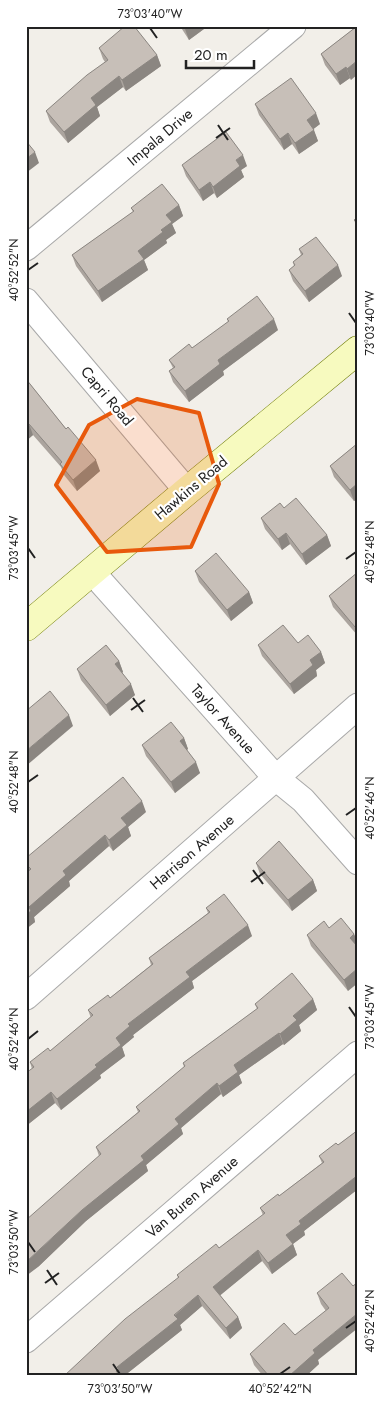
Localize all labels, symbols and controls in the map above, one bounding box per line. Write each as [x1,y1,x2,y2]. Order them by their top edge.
text: 73°03'40"W [117,5,183,23]
scale bar [186,38,254,70]
text: 20 m [194,44,228,66]
street label: Impala Drive [122,103,198,171]
text: 40°52'52"N [5,238,23,302]
text: 73°03'40"W [361,290,379,356]
street label: Capri Road [75,361,139,431]
street label: Hawkins Road [150,451,232,525]
text: 73°03'45"W [5,516,23,580]
text: 40°52'48"N [361,521,379,583]
street label: Taylor Avenue [186,679,261,759]
text: 40°52'48"N [5,751,23,813]
text: 40°52'46"N [361,776,379,840]
street label: Harrison Avenue [145,809,239,895]
text: 73°03'45"W [361,985,379,1049]
text: 40°52'46"N [5,1007,23,1071]
street label: Van Buren Avenue [141,1150,243,1243]
text: 73°03'50"W [5,1209,23,1274]
text: 40°52'42"N [361,1289,379,1353]
text: 73°03'50"W [88,1380,153,1398]
text: 40°52'42"N [248,1380,312,1398]

